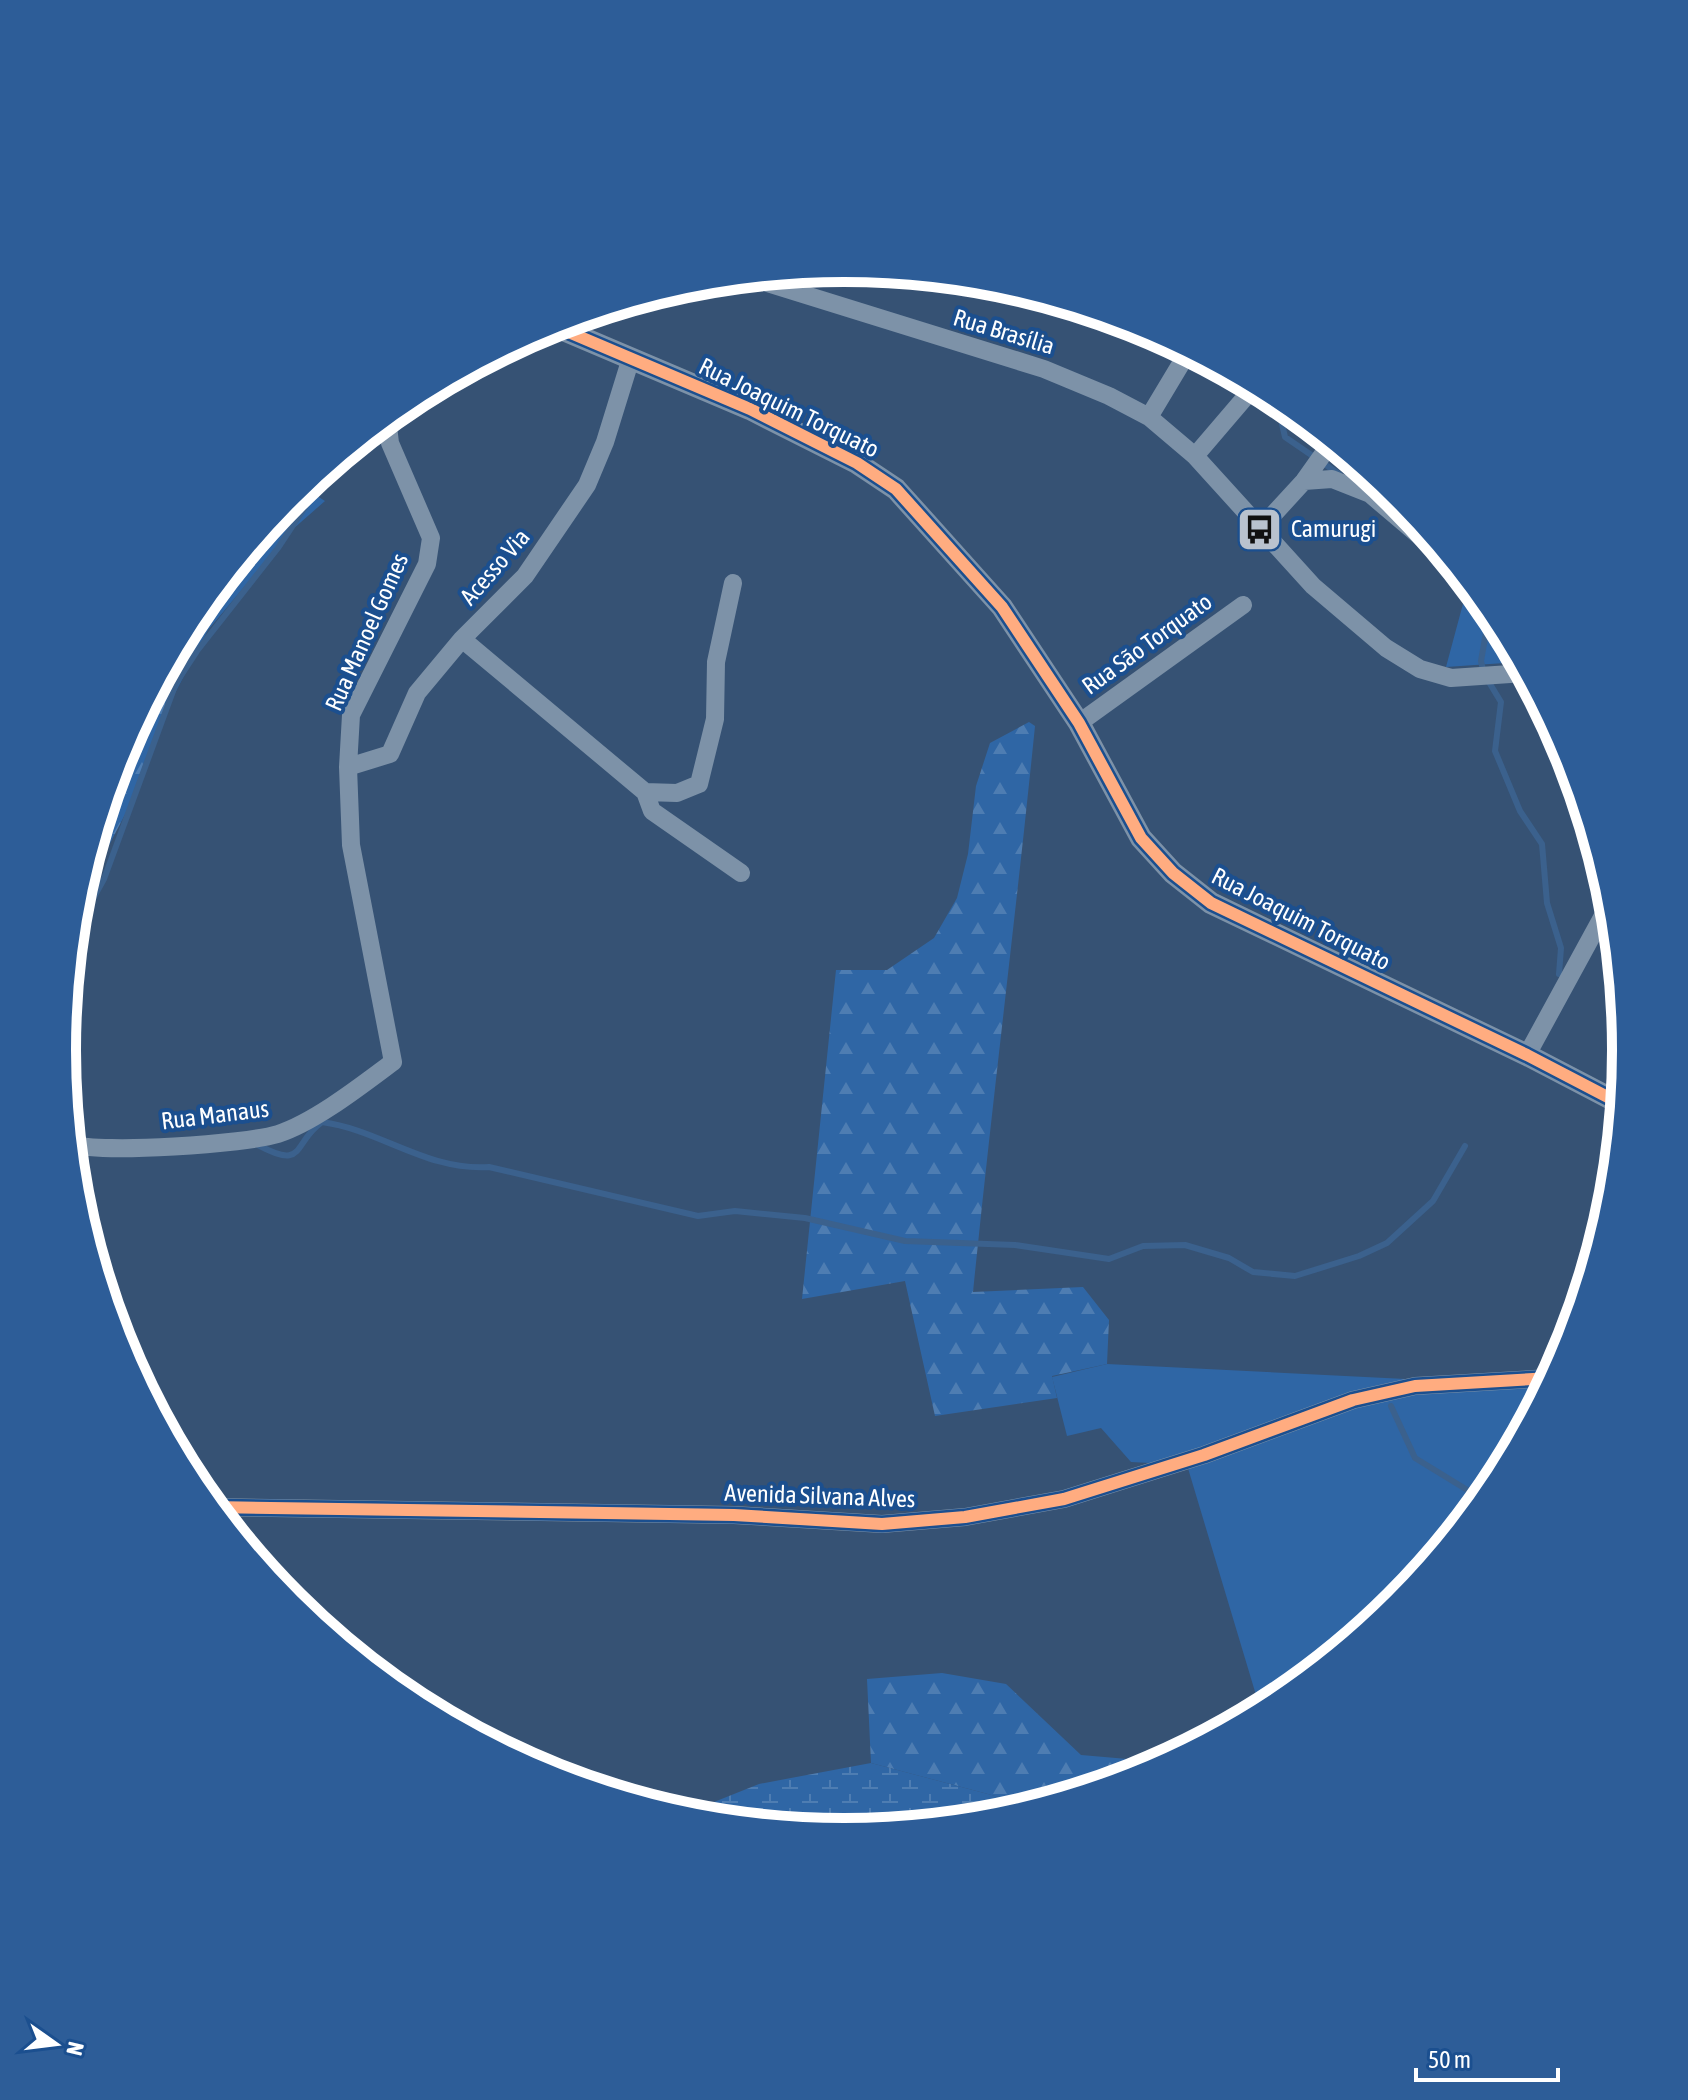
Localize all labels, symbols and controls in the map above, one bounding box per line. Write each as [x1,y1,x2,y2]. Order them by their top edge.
street label: Rua Brasília [950,303,1058,360]
street label: Rua Joaquim Torquato [695,352,884,463]
bus stop icon: Camurugi [1236,505,1284,553]
place label: Camurugi [1291,515,1376,542]
street label: Acesso Via [454,523,535,610]
street label: Rua Manoel Gomes [320,549,413,715]
street label: Rua São Torquato [1077,588,1217,700]
street label: Rua Joaquim Torquato [1207,862,1395,975]
street label: Rua Manaus [160,1095,270,1134]
street label: Avenida Silvana Alves [724,1479,916,1512]
north arrow [16,2004,96,2084]
scale bar [1416,2032,1558,2082]
text: N [61,2039,90,2058]
text: 50 m [1428,2046,1471,2073]

